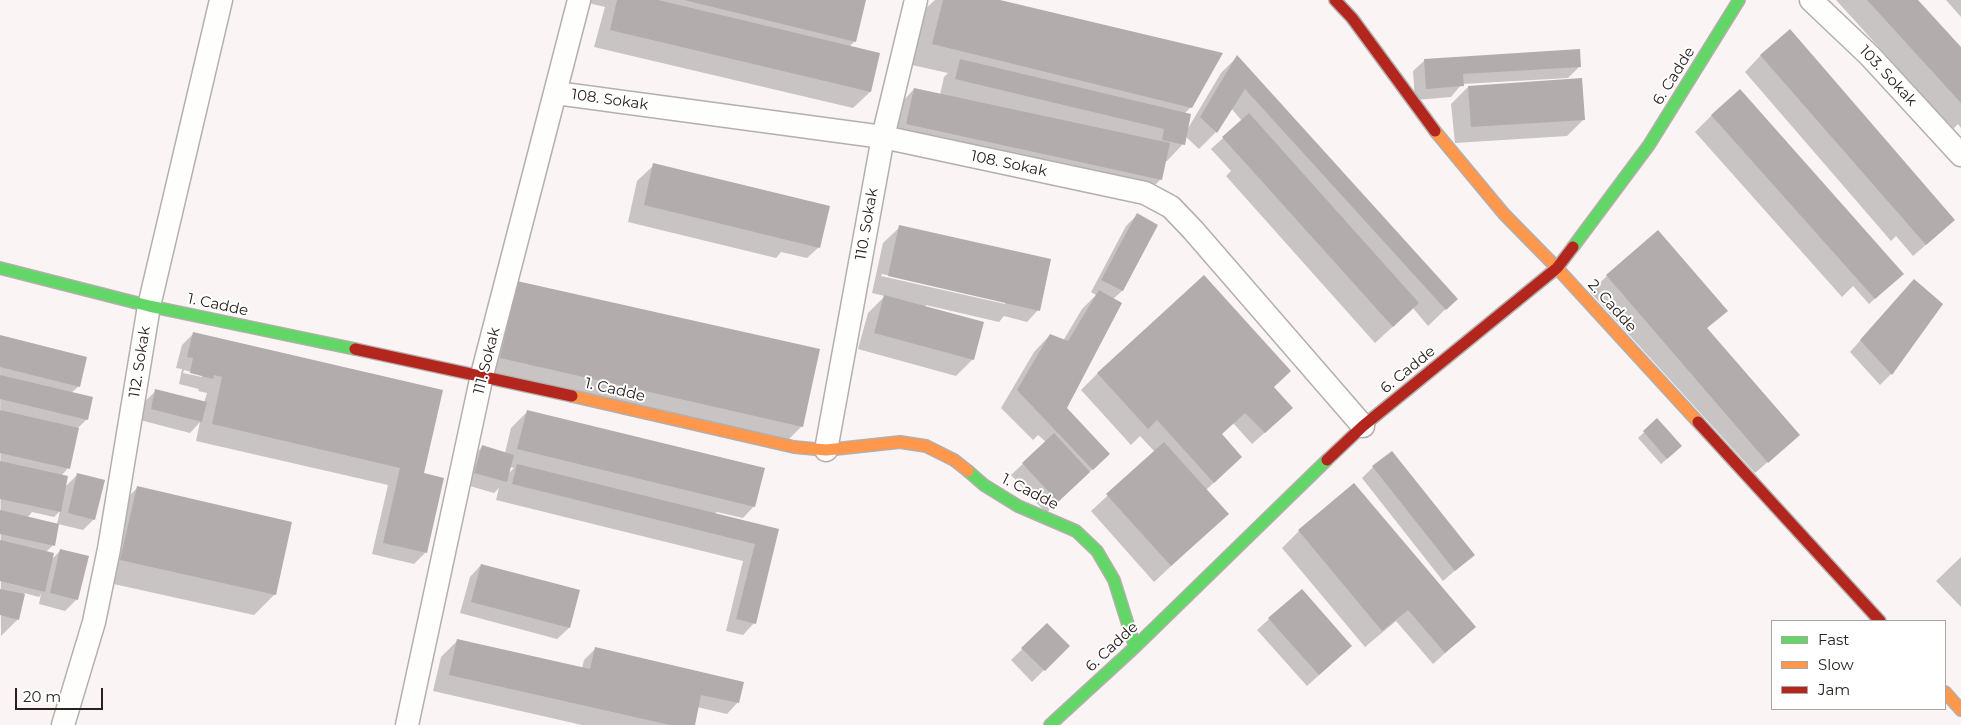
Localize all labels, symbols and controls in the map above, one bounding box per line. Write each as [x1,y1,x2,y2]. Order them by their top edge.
street label: 103. Sokak [1855,42,1921,110]
street label: 6. Cadde [1649,44,1699,108]
street label: 108. Sokak [570,86,650,114]
street label: 108. Sokak [969,147,1049,181]
street label: 110. Sokak [852,187,882,261]
street label: 2. Cadde [1584,276,1640,336]
street label: 1. Cadde [186,290,250,320]
street label: 112. Sokak [125,325,155,399]
street label: 111. Sokak [470,326,504,396]
street label: 6. Cadde [1377,343,1439,397]
street label: 1. Cadde [583,374,647,406]
street label: 1. Cadde [999,470,1061,514]
street label: 6. Cadde [1082,618,1142,676]
legend [1771,620,1946,710]
text: Fast [1818,630,1849,649]
text: Slow [1818,655,1854,674]
scale bar [18,678,105,710]
text: Jam [1818,680,1850,699]
text: 20 m [23,687,61,706]

